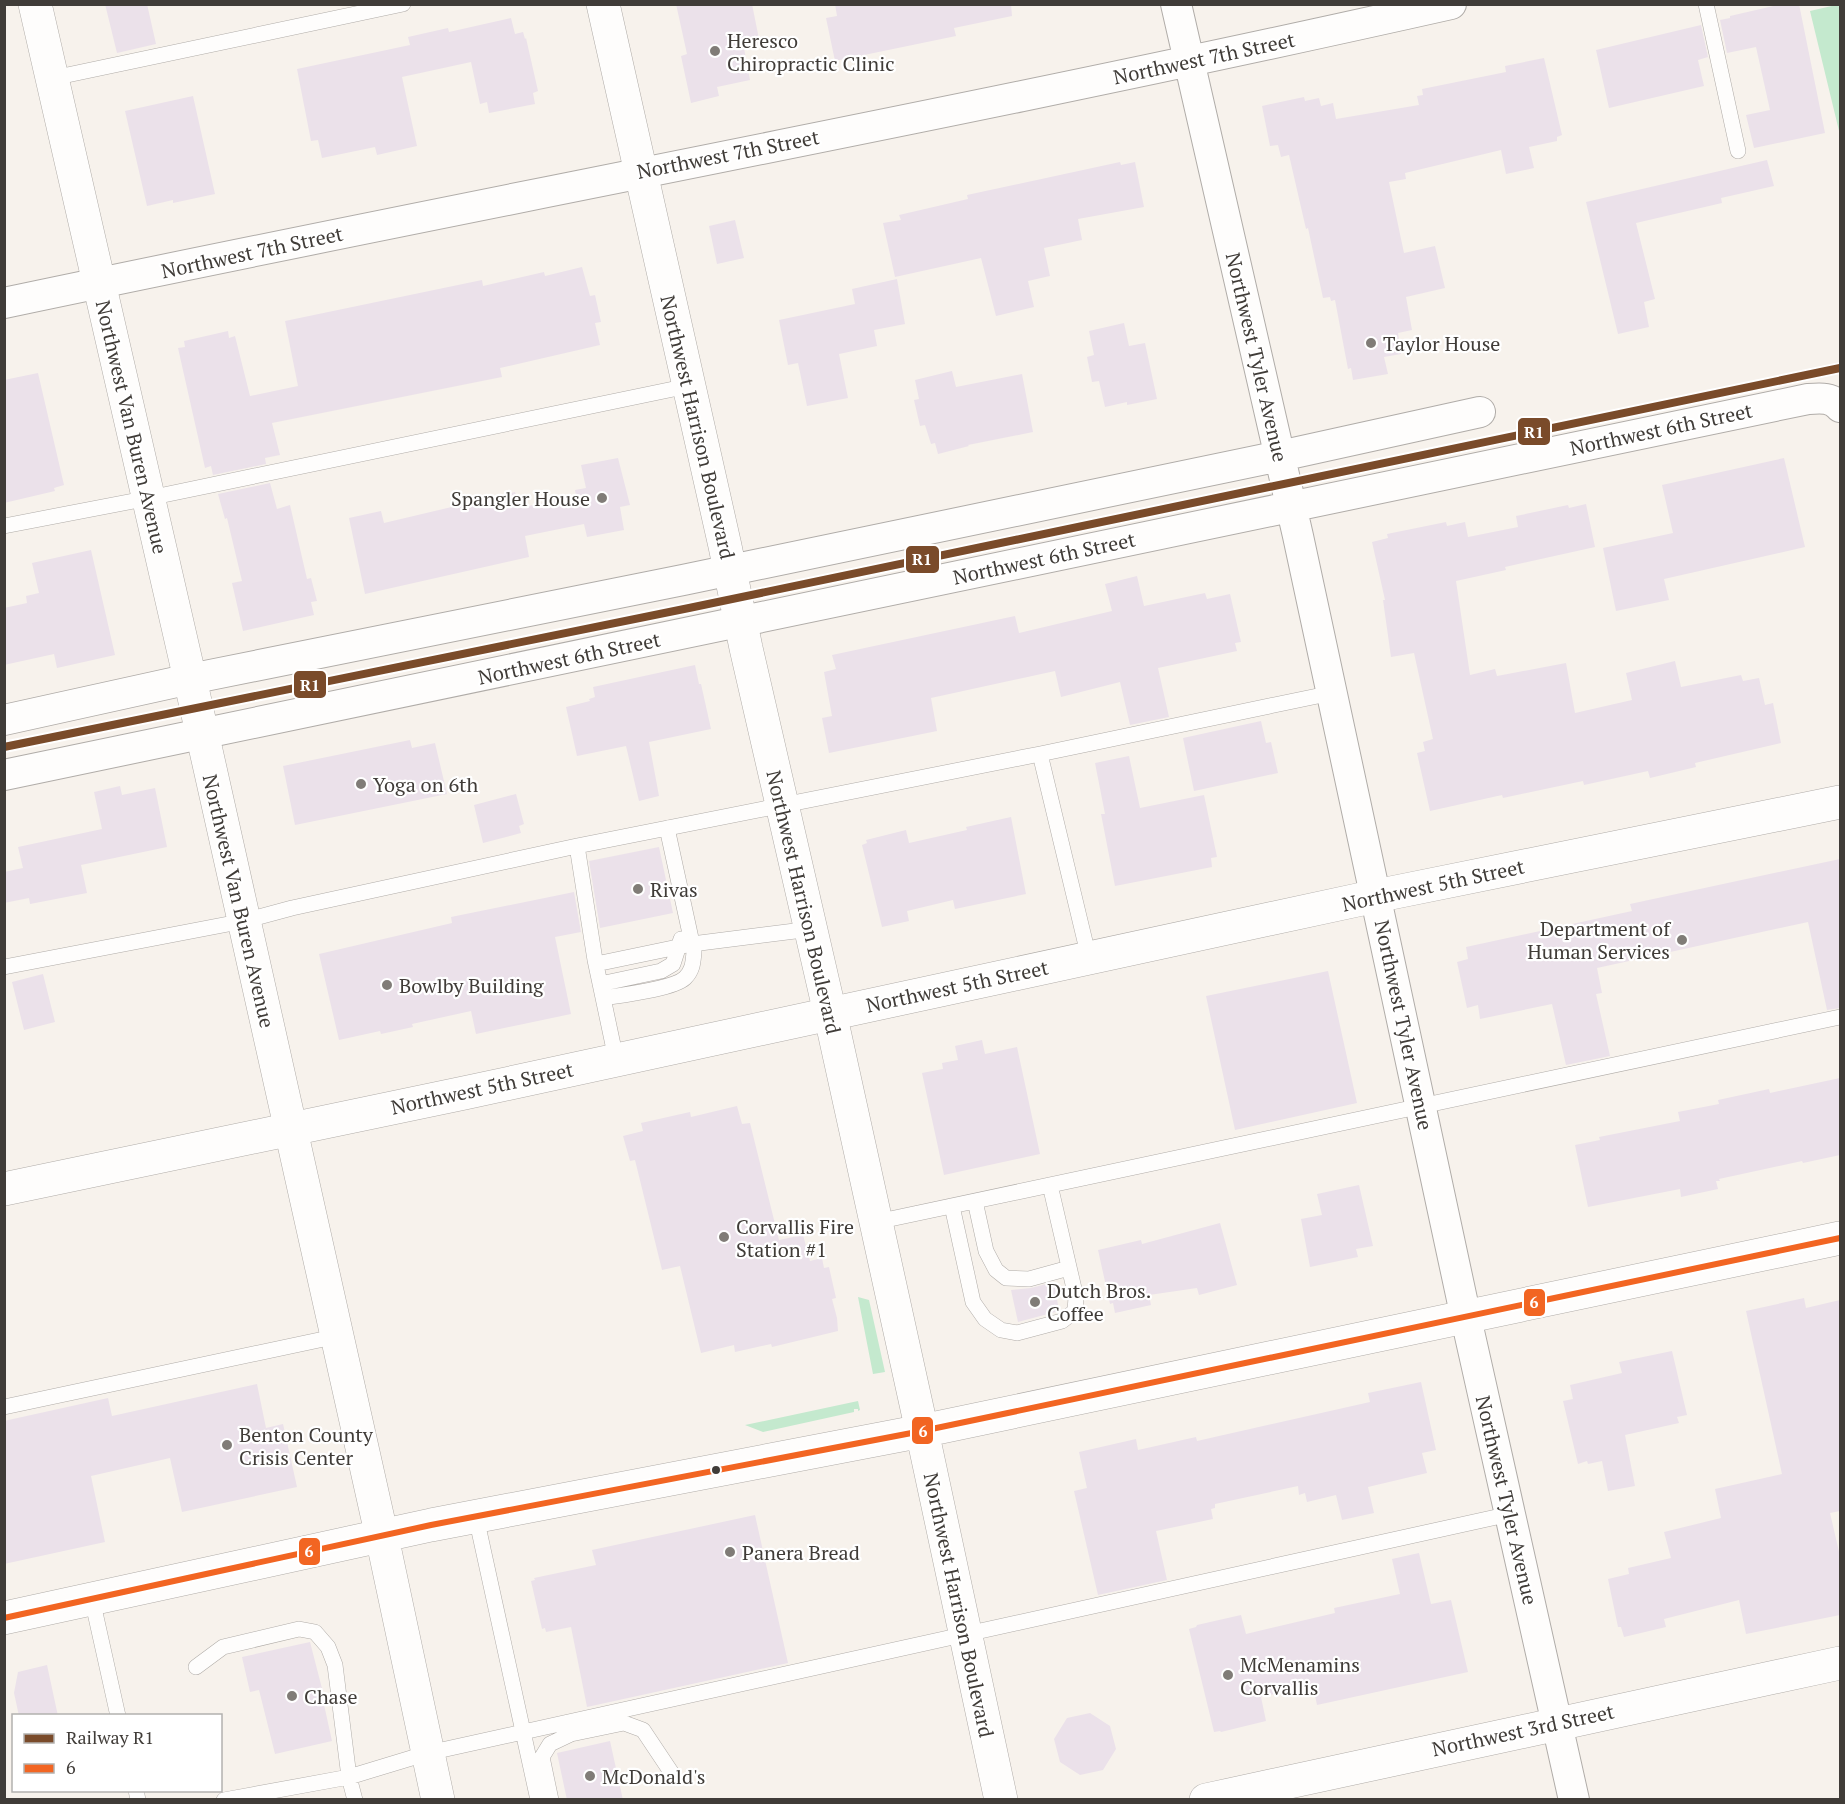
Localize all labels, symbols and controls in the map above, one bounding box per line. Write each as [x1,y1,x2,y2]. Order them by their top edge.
street label: Northwest 7th Street [1111,25,1298,90]
place label: Heresco Chiropractic Clinic [727,27,895,77]
marker: Heresco Chiropractic Clinic [708,44,722,58]
street label: Northwest 7th Street [635,123,822,185]
street label: Northwest 7th Street [159,219,346,284]
street label: Northwest Tyler Avenue [1220,250,1294,464]
street label: Northwest Harrison Boulevard [654,292,742,562]
street label: Northwest Van Buren Avenue [90,298,174,556]
place label: Taylor House [1383,330,1500,357]
marker: Taylor House [1364,336,1378,350]
street label: Northwest 6th Street [1567,396,1755,462]
line badge: R1 [1517,417,1551,446]
text: R1 [1524,421,1544,443]
place label: Spangler House [451,485,590,512]
marker: Spangler House [595,491,609,505]
street label: Northwest 6th Street [950,525,1138,591]
line badge: R1 [905,545,940,574]
text: R1 [912,548,932,570]
street label: Northwest 6th Street [475,625,663,691]
line badge: R1 [293,670,327,699]
text: R1 [300,674,320,696]
street label: Northwest Harrison Boulevard [760,767,848,1037]
place label: Yoga on 6th [373,771,478,798]
street label: Northwest Van Buren Avenue [197,772,281,1030]
marker: Yoga on 6th [354,777,368,791]
street label: Northwest 5th Street [1339,852,1527,918]
place label: Rivas [650,876,698,903]
marker: Rivas [631,882,645,896]
place label: Department of Human Services [1527,915,1671,965]
street label: Northwest Tyler Avenue [1369,918,1439,1132]
marker: Department of Human Services [1675,933,1689,947]
street label: Northwest 5th Street [863,953,1051,1019]
place label: Bowlby Building [399,972,544,999]
marker: Bowlby Building [380,978,394,992]
street label: Northwest 5th Street [388,1055,576,1121]
place label: Corvallis Fire Station #1 [736,1213,854,1263]
marker: Corvallis Fire Station #1 [717,1230,731,1244]
place label: Dutch Bros. Coffee [1047,1277,1151,1327]
line badge: 6 [1523,1288,1546,1317]
text: 6 [1529,1291,1539,1313]
marker: Dutch Bros. Coffee [1028,1295,1042,1309]
street label: Northwest Tyler Avenue [1470,1393,1544,1607]
line badge: 6 [911,1416,934,1445]
text: 6 [918,1420,928,1442]
place label: Benton County Crisis Center [239,1421,374,1471]
marker: Benton County Crisis Center [220,1438,234,1452]
unlabelled marker [710,1464,722,1476]
street label: Northwest Harrison Boulevard [918,1470,1000,1740]
line badge: 6 [298,1537,321,1566]
place label: Panera Bread [742,1539,860,1566]
text: 6 [304,1540,314,1562]
marker: Panera Bread [723,1545,737,1559]
place label: McMenamins Corvallis [1240,1651,1360,1701]
marker: McMenamins Corvallis [1221,1668,1235,1682]
place label: Chase [304,1683,357,1710]
marker: Chase [285,1689,299,1703]
street label: Northwest 3rd Street [1429,1697,1617,1762]
legend [12,1714,222,1792]
text: Railway R1 [66,1725,154,1749]
text: 6 [66,1755,76,1779]
place label: McDonald's [602,1763,706,1790]
marker: McDonald's [583,1769,597,1783]

